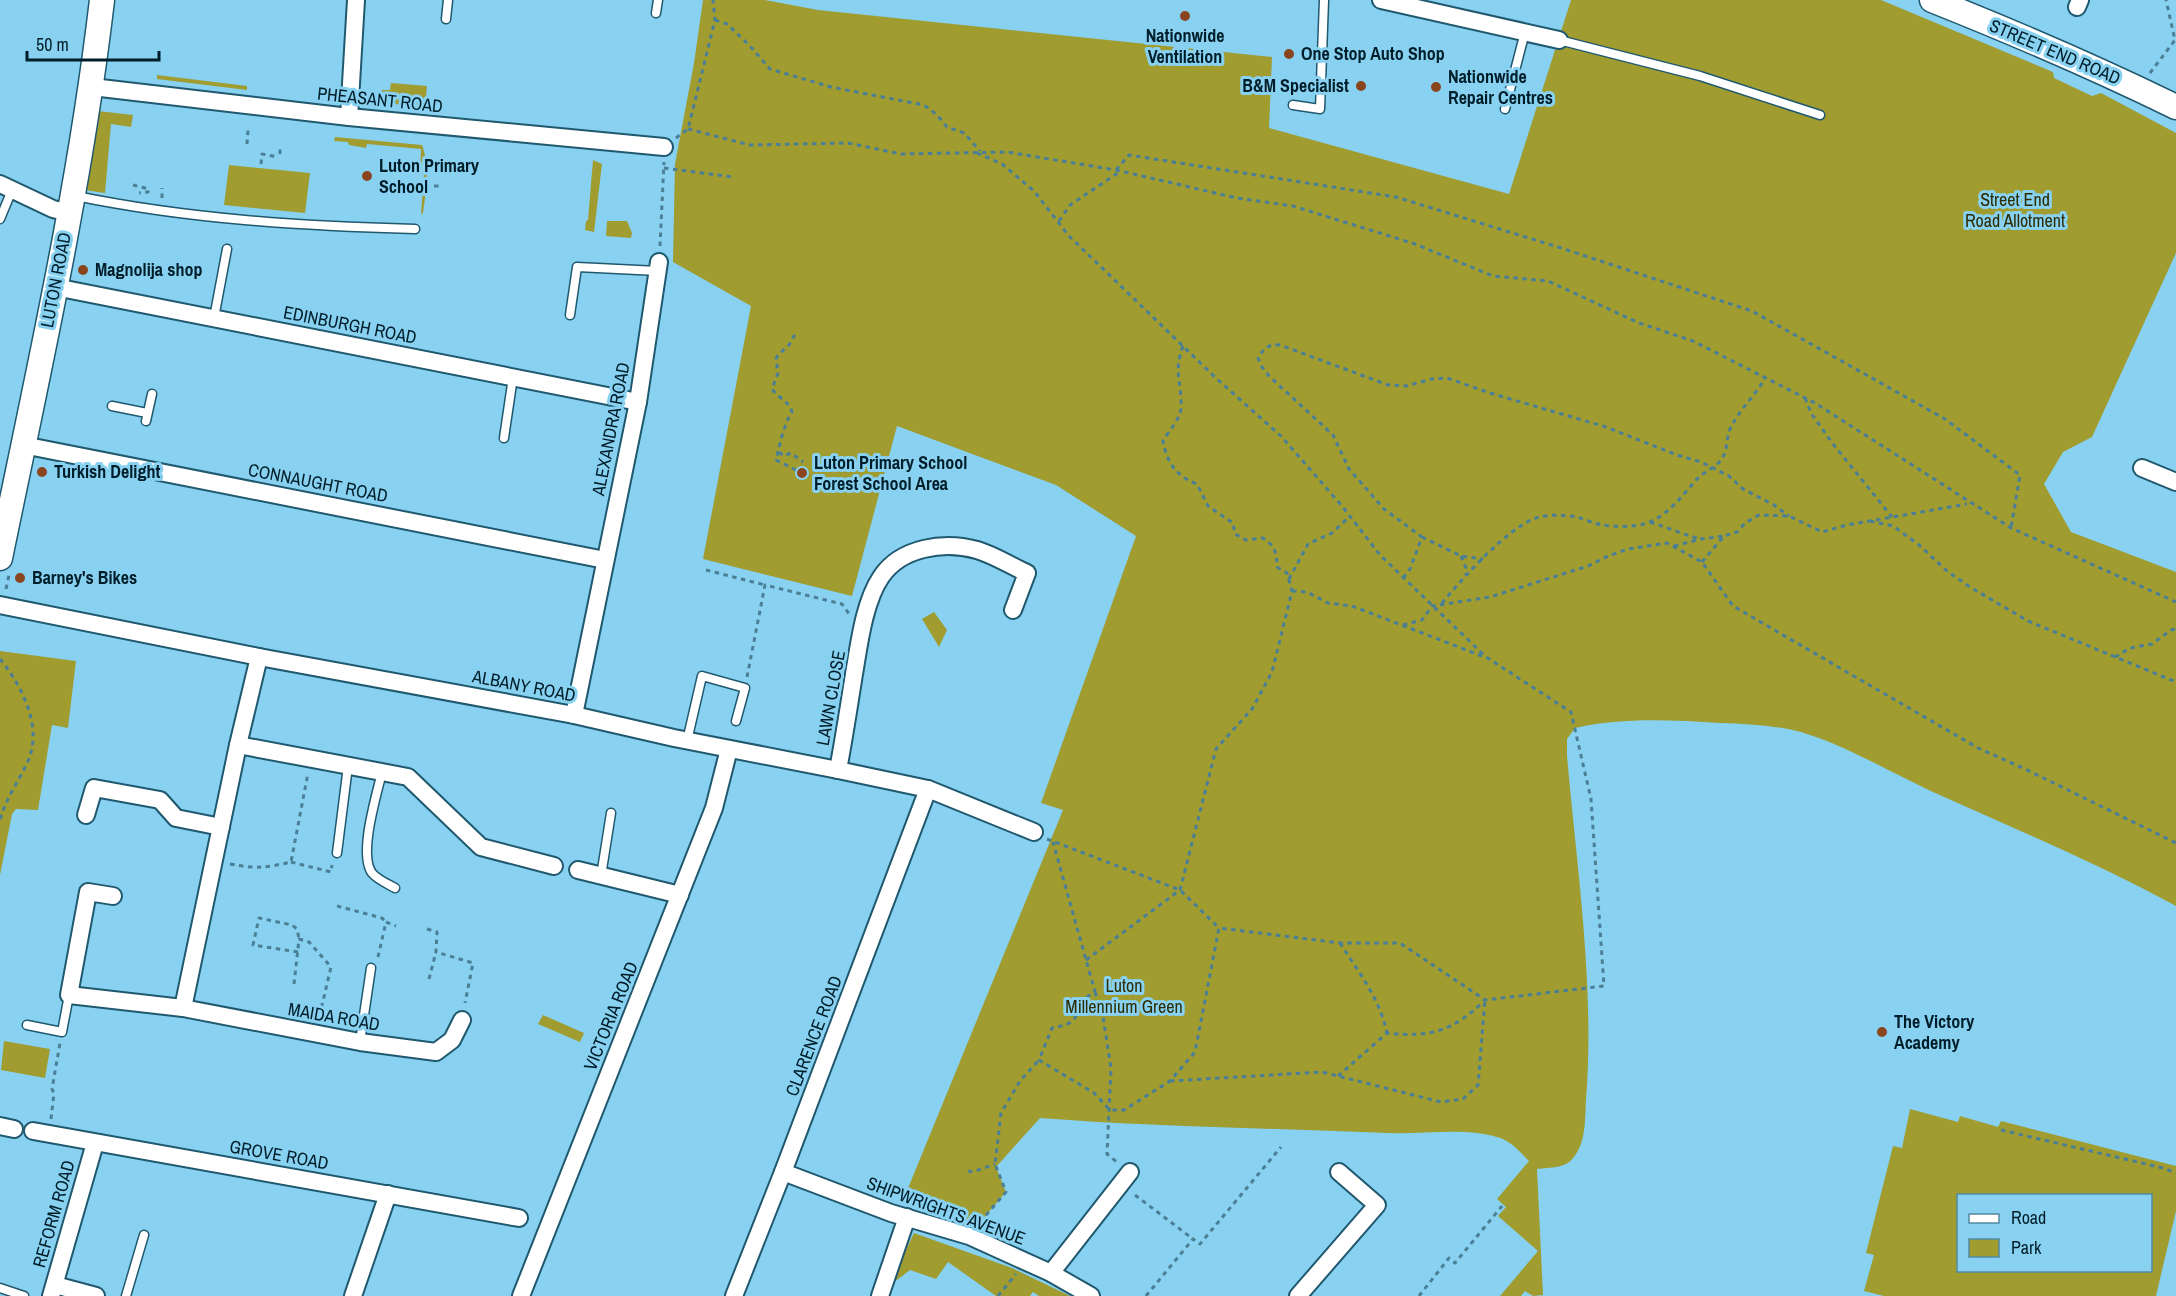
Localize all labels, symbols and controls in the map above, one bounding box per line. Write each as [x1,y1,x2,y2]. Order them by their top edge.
marker: Nationwide Ventilation [1178,9,1192,23]
street label: STREET END ROAD [1986,13,2125,90]
place label: Nationwide Ventilation [1146,23,1224,69]
scale bar [27,24,159,62]
text: 50 m [36,32,69,57]
place label: One Stop Auto Shop [1301,41,1445,66]
marker: One Stop Auto Shop [1282,47,1296,61]
place label: Nationwide Repair Centres [1448,64,1553,110]
place label: B&M Specialist [1242,73,1349,98]
marker: B&M Specialist [1354,79,1368,93]
street label: PHEASANT ROAD [316,80,444,119]
marker: Nationwide Repair Centres [1429,80,1443,94]
place label: Luton Primary School [379,153,480,199]
marker: Luton Primary School [360,169,374,183]
park label: Street End Road Allotment [1965,187,2065,233]
street label: LUTON ROAD [34,230,77,330]
place label: Magnolija shop [95,257,202,282]
marker: Magnolija shop [76,263,90,277]
street label: EDINBURGH ROAD [281,299,419,350]
street label: ALEXANDRA ROAD [585,360,636,499]
place label: Luton Primary School Forest School Area [814,450,967,496]
street label: CONNAUGHT ROAD [246,457,390,508]
place label: Turkish Delight [54,459,160,484]
marker: Turkish Delight [35,465,49,479]
marker: Luton Primary School Forest School Area [795,466,809,480]
place label: Barney's Bikes [32,565,137,590]
marker: Barney's Bikes [13,571,27,585]
street label: LAWN CLOSE [810,648,851,747]
street label: ALBANY ROAD [469,663,578,708]
street label: VICTORIA ROAD [577,958,644,1074]
street label: CLARENCE ROAD [779,972,848,1100]
park label: Luton Millennium Green [1065,973,1183,1019]
street label: MAIDA ROAD [286,996,382,1037]
place label: The Victory Academy [1894,1009,1975,1055]
marker: The Victory Academy [1875,1025,1889,1039]
street label: GROVE ROAD [228,1134,331,1176]
street label: REFORM ROAD [26,1157,81,1271]
street label: SHIPWRIGHTS AVENUE [863,1170,1029,1251]
legend [1957,1194,2152,1272]
text: Road [2011,1205,2046,1230]
text: Park [2011,1235,2042,1260]

